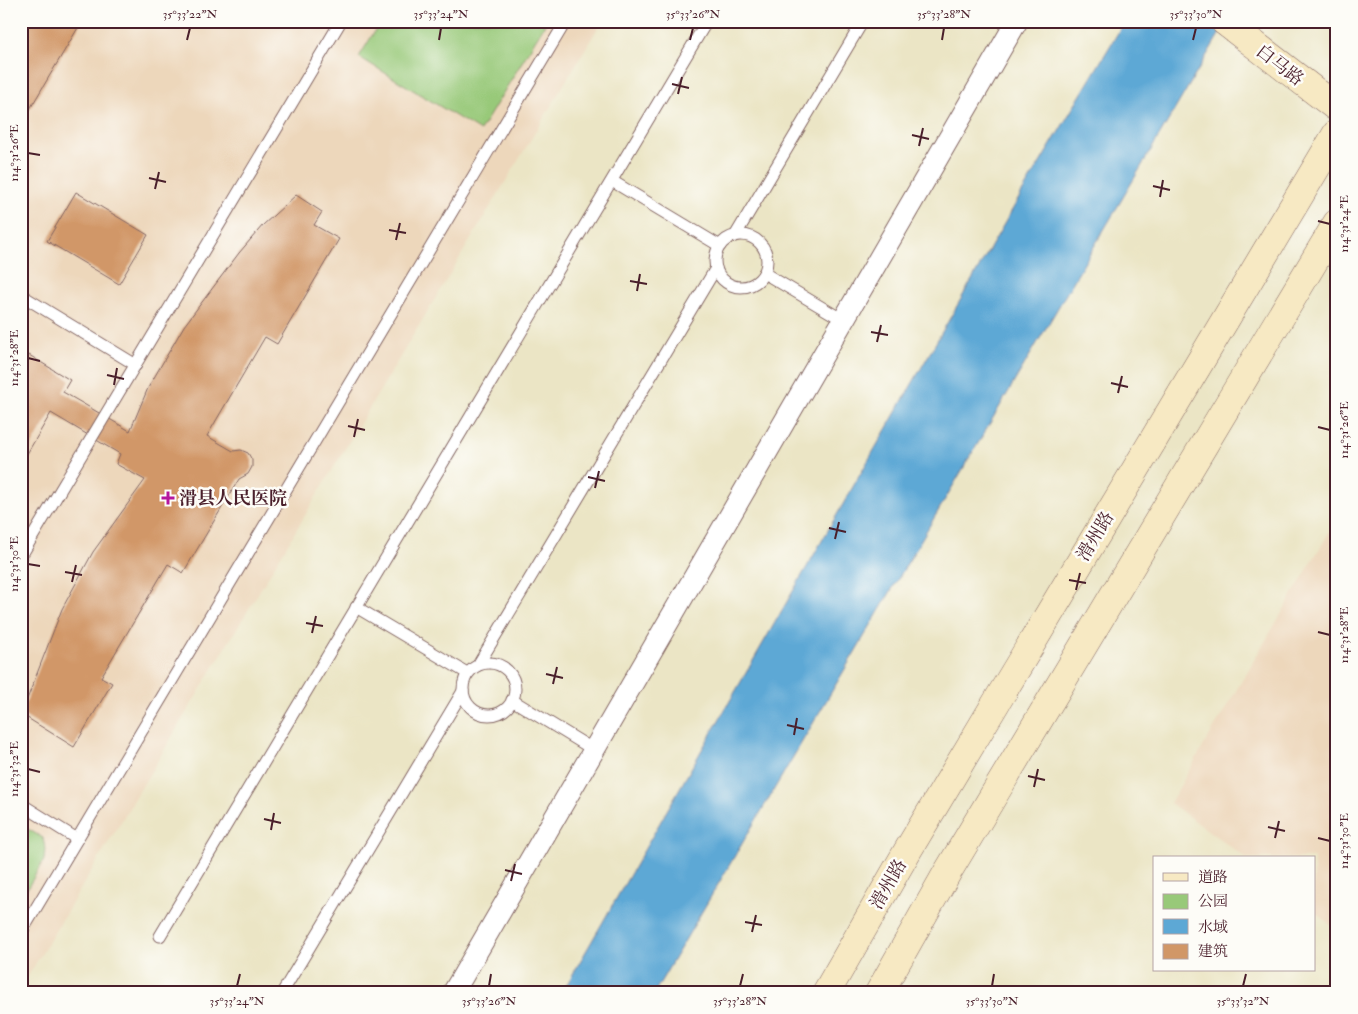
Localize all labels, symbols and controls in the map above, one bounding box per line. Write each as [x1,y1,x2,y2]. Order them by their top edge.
text: 35°33'22"N [163,7,218,22]
text: 35°33'24"N [414,7,469,22]
text: 35°33'26"N [666,7,721,22]
text: 35°33'28"N [917,7,971,22]
text: 35°33'30"N [1169,7,1223,22]
street label: 白马路 [1251,40,1308,91]
text: 114°31'26"E [7,124,22,182]
text: 114°31'24"E [1337,195,1352,253]
text: 114°31'28"E [7,329,22,386]
text: 114°31'26"E [1337,401,1352,459]
place label: 滑县人民医院 [179,487,287,510]
marker: 滑县人民医院 [161,491,175,505]
street label: 滑州路 [1072,507,1119,565]
text: 114°31'30"E [7,536,22,592]
text: 114°31'28"E [1337,606,1352,663]
text: 114°31'32"E [7,741,22,797]
text: 114°31'30"E [1337,813,1352,869]
street label: 滑州路 [865,855,912,913]
legend [1153,856,1316,972]
text: 道路 [1198,868,1228,887]
text: 公园 [1198,892,1228,911]
text: 水域 [1198,918,1228,937]
text: 建筑 [1198,942,1228,961]
text: 35°33'24"N [210,994,265,1009]
text: 35°33'26"N [462,994,517,1009]
text: 35°33'28"N [713,994,767,1009]
text: 35°33'30"N [965,994,1019,1009]
text: 35°33'32"N [1216,994,1270,1009]

